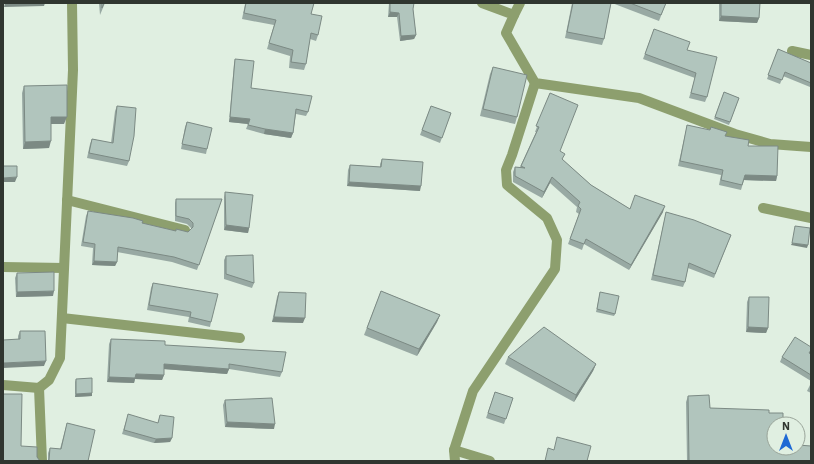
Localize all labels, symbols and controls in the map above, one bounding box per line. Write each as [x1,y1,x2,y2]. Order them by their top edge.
north arrow [766,416,806,456]
text: N [782,419,790,433]

